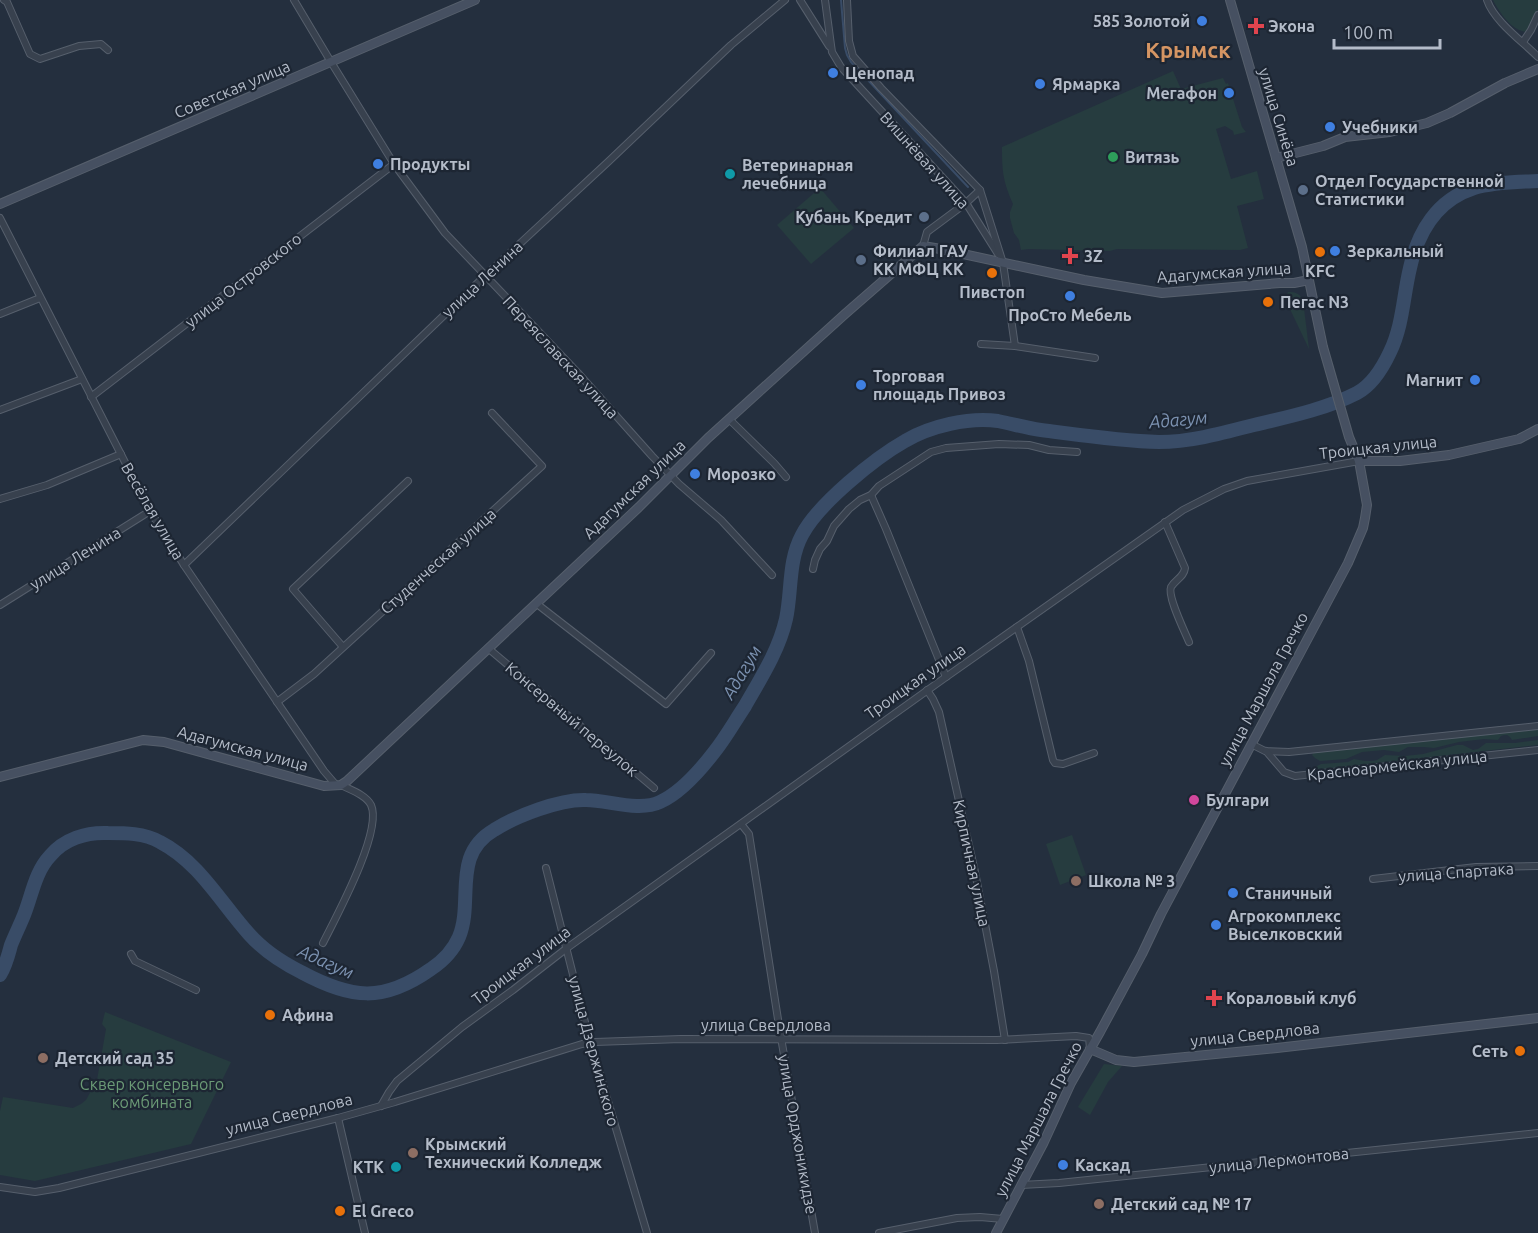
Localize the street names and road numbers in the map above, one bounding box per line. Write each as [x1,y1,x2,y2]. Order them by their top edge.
street label: Советская улица [171,57,293,121]
street label: улица Синёва [1255,66,1303,168]
street label: Вишнёвая улица [877,108,973,212]
street label: улица Островского [181,229,305,331]
street label: улица Ленина [438,237,526,321]
street label: Адагумская улица [1156,258,1292,286]
street label: Переяславская улица [500,292,622,422]
street label: Троицкая улица [1318,432,1438,462]
street label: Адагумская улица [579,436,689,542]
street label: Весёлая улица [118,459,188,563]
street label: Студенческая улица [377,504,499,618]
street label: улица Ленина [26,523,124,593]
street label: улица Маршала Гречко [1215,609,1311,769]
street label: Троицкая улица [861,640,969,722]
street label: Консервный переулок [502,658,642,780]
street label: Адагумская улица [176,722,310,774]
street label: Красноармейская улица [1306,747,1488,783]
street label: Кирпичная улица [950,798,994,928]
street label: улица Спартака [1398,859,1514,885]
street label: Троицкая улица [468,922,574,1008]
street label: улица Дзержинского [565,974,623,1128]
street label: улица Свердлова [701,1016,831,1034]
street label: улица Свердлова [1190,1018,1320,1050]
street label: улица Маршала Гречко [991,1038,1085,1200]
street label: улица Орджоникидзе [775,1053,821,1215]
street label: улица Свердлова [224,1090,354,1138]
street label: улица Лермонтова [1208,1144,1350,1176]

